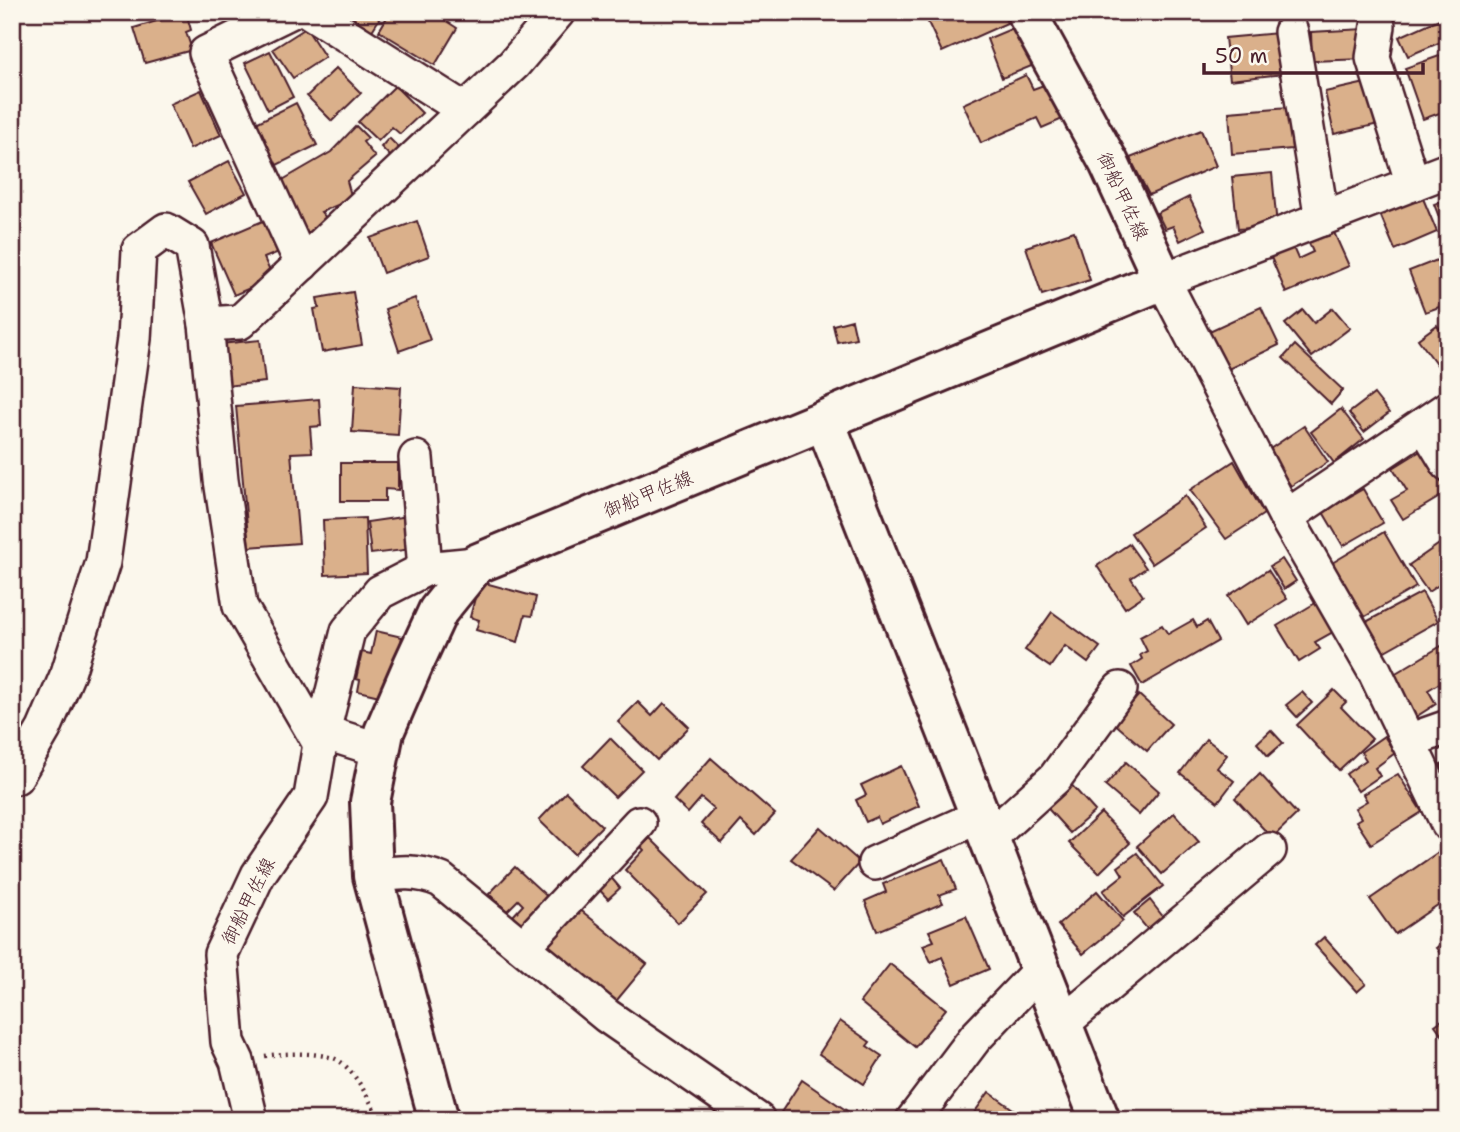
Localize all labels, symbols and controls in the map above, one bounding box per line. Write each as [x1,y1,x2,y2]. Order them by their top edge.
scale bar [1204,32,1423,76]
text: 50 m [1215,42,1268,70]
street label: 御船甲佐線 [1092,148,1154,244]
street label: 御船甲佐線 [599,465,697,523]
street label: 御船甲佐線 [215,853,281,949]

